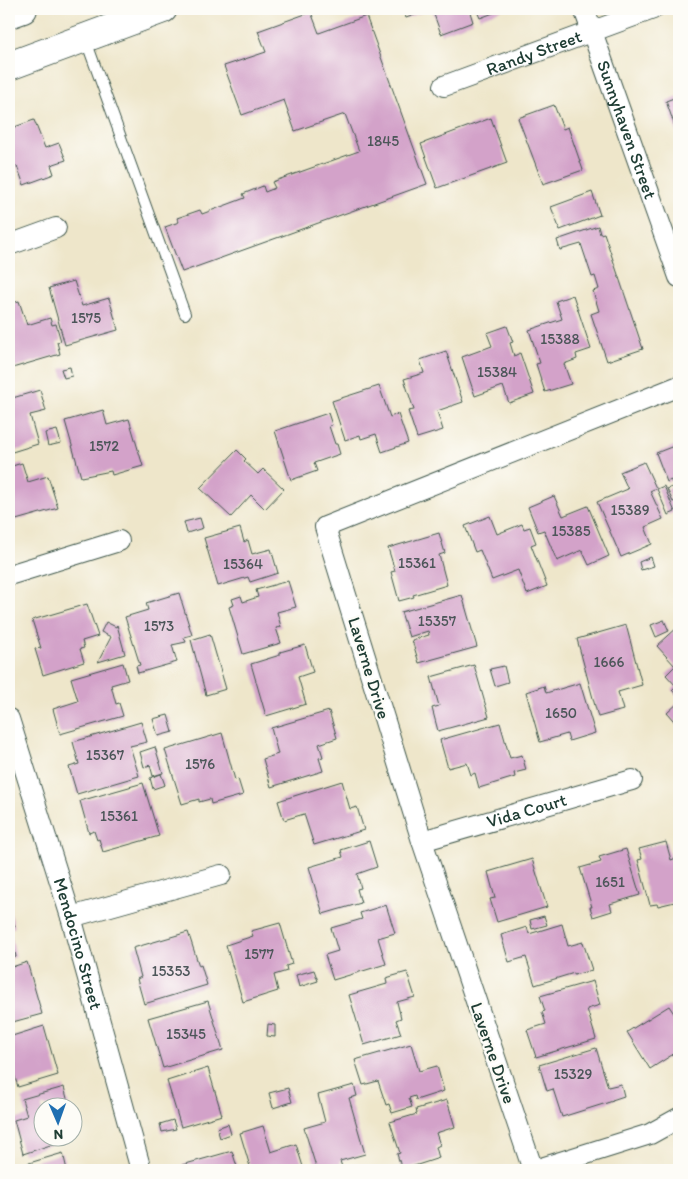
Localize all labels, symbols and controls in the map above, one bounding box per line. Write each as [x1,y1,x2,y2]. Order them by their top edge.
street label: Randy Street [483,25,585,80]
street label: Sunnyhaven Street [592,57,662,202]
house number: 1845 [367,132,399,150]
house number: 1575 [71,309,101,327]
house number: 15388 [540,330,580,348]
house number: 15384 [477,363,517,381]
house number: 1572 [89,437,119,455]
house number: 15389 [610,501,650,519]
house number: 15385 [551,522,591,540]
house number: 15361 [398,554,436,572]
house number: 15364 [223,555,263,573]
house number: 15357 [418,612,457,630]
street label: Laverne Drive [343,614,395,722]
house number: 1573 [144,617,174,635]
house number: 1666 [594,653,624,671]
house number: 1650 [545,704,577,722]
house number: 15367 [86,746,125,764]
house number: 1576 [185,755,215,773]
street label: Vida Court [484,788,569,833]
house number: 15361 [100,807,138,825]
house number: 1651 [595,873,625,891]
street label: Mendocino Street [48,875,107,1012]
house number: 1577 [244,945,274,963]
house number: 15353 [151,962,191,980]
street label: Laverne Drive [465,1000,521,1106]
house number: 15345 [166,1025,206,1043]
house number: 15329 [554,1065,593,1083]
north arrow [32,1096,82,1146]
text: N [53,1126,63,1143]

